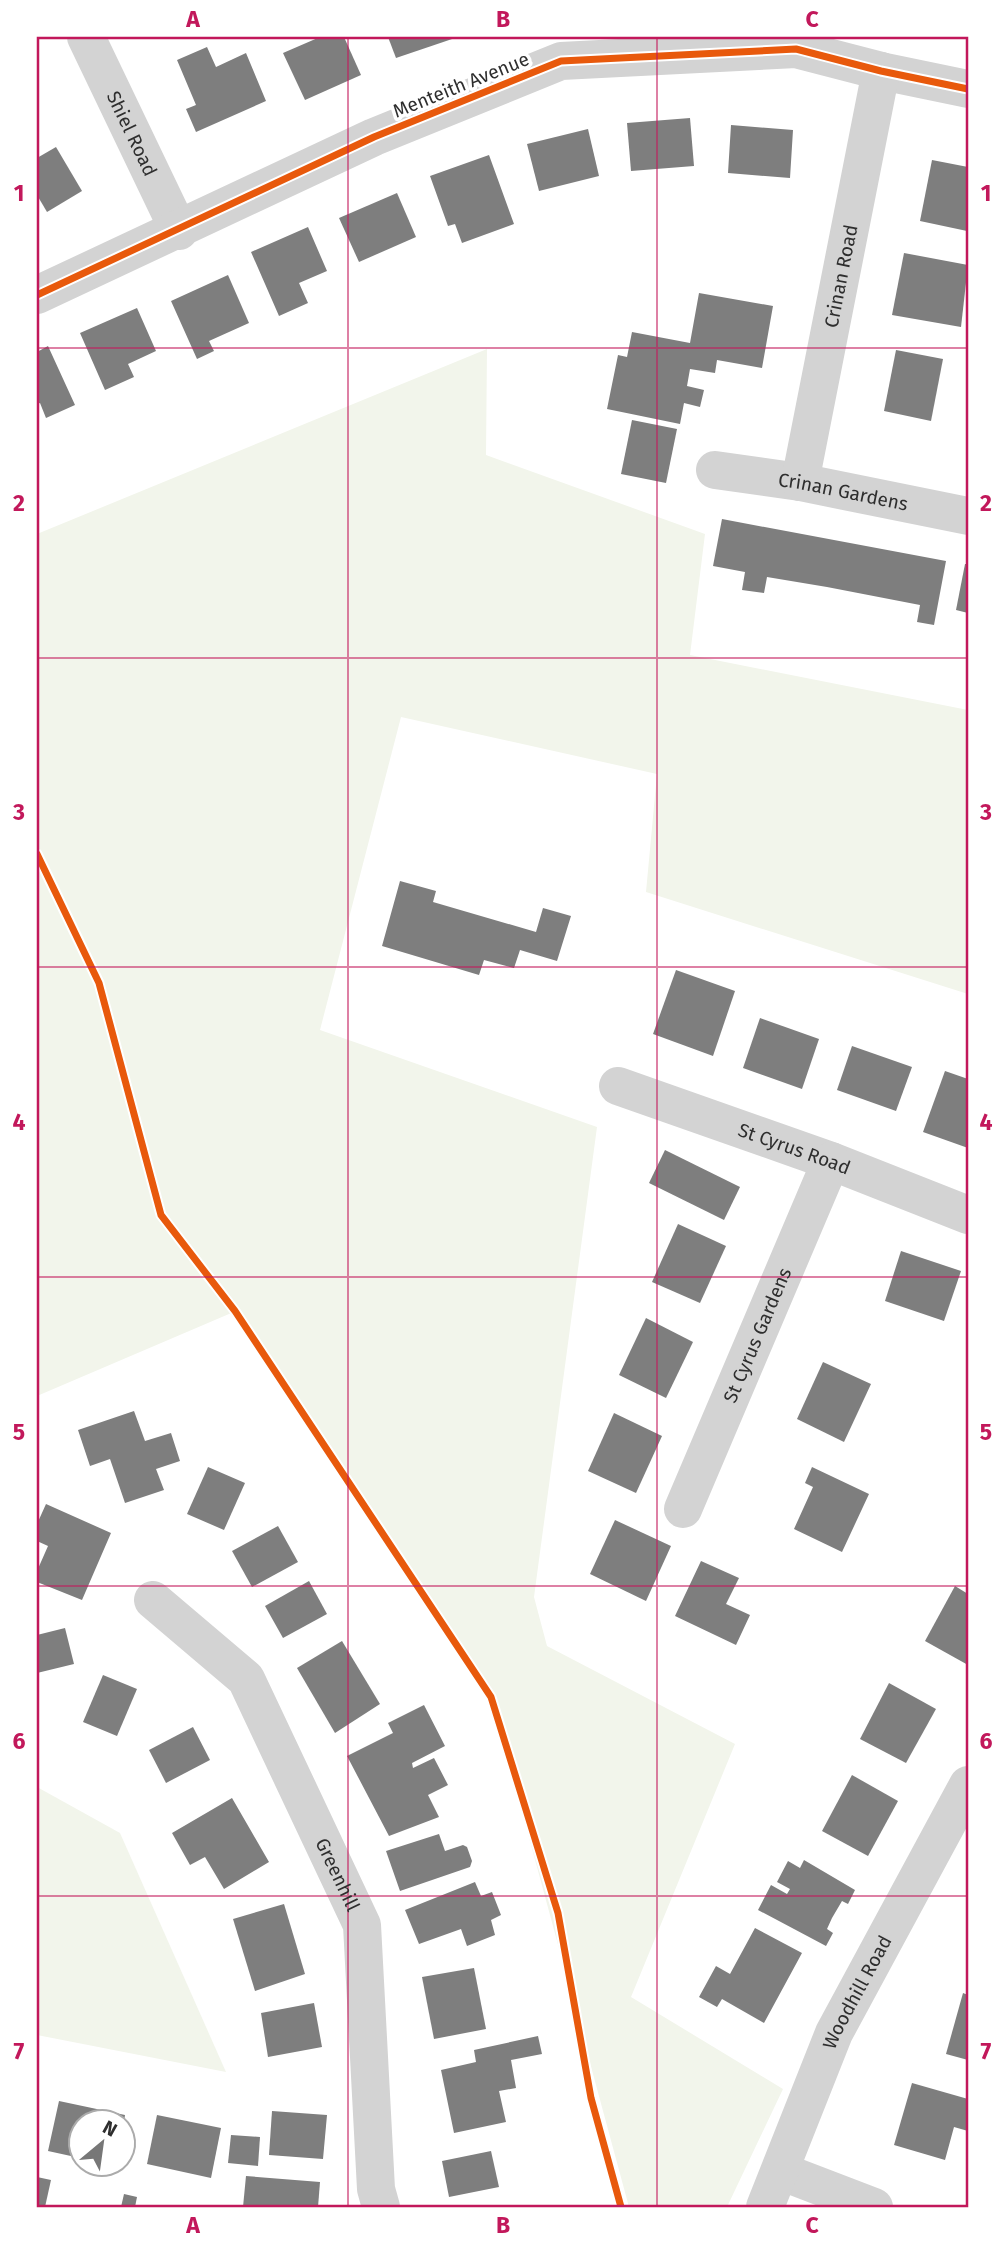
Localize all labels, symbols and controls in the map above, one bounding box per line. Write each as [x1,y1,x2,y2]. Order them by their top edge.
text: A [185,5,200,33]
text: B [496,5,510,33]
text: C [805,5,819,33]
street label: Menteith Avenue [390,47,532,123]
street label: Shiel Road [102,87,162,180]
text: 1 [14,179,24,207]
text: 1 [981,179,991,207]
street label: Crinan Road [819,222,862,329]
street label: Crinan Gardens [777,468,910,515]
text: 2 [13,489,25,517]
text: 2 [980,489,992,517]
text: 3 [12,798,25,826]
text: 3 [979,798,992,826]
text: 4 [13,1108,26,1136]
text: 4 [980,1108,993,1136]
street label: St Cyrus Road [735,1118,854,1179]
street label: St Cyrus Gardens [718,1264,796,1406]
text: 5 [13,1418,25,1446]
text: 5 [980,1418,992,1446]
text: 6 [13,1727,26,1755]
text: 6 [980,1727,993,1755]
street label: Greenhill [311,1834,365,1915]
street label: Woodhill Road [817,1931,896,2052]
text: 7 [14,2037,25,2065]
text: 7 [981,2037,992,2065]
north arrow [66,2108,136,2178]
text: N [99,2115,121,2142]
text: A [185,2211,200,2239]
text: B [496,2211,510,2239]
text: C [805,2211,819,2239]

